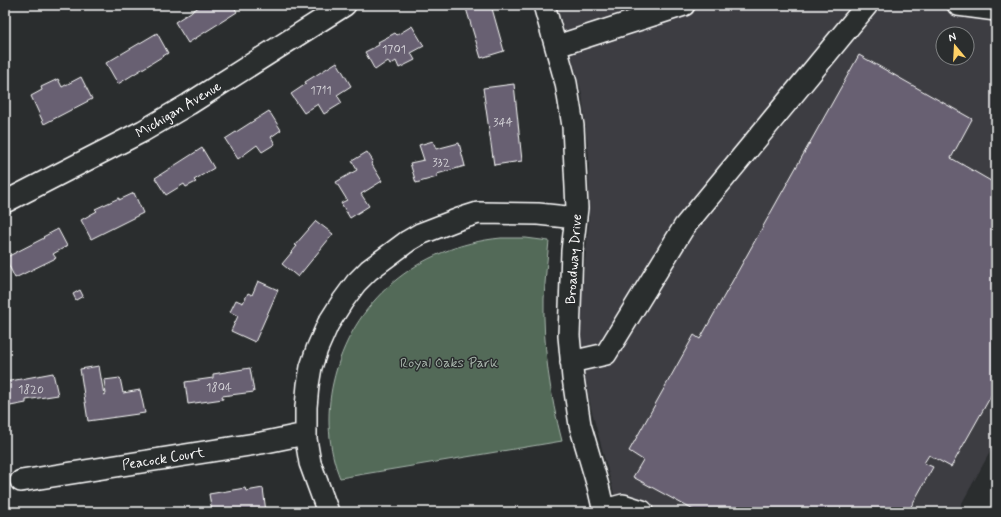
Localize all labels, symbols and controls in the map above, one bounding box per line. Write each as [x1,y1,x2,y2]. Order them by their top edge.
north arrow [935,26,975,66]
text: N [947,30,958,45]
house number: 1701 [382,42,406,58]
street label: Michigan Avenue [132,77,225,143]
house number: 1711 [310,83,332,99]
house number: 344 [493,115,513,131]
house number: 332 [432,155,450,171]
street label: Broadway Drive [562,213,586,305]
park label: Royal Oaks Park [400,354,498,372]
house number: 1804 [206,380,232,396]
house number: 1820 [18,382,44,398]
street label: Peacock Court [121,443,206,474]

